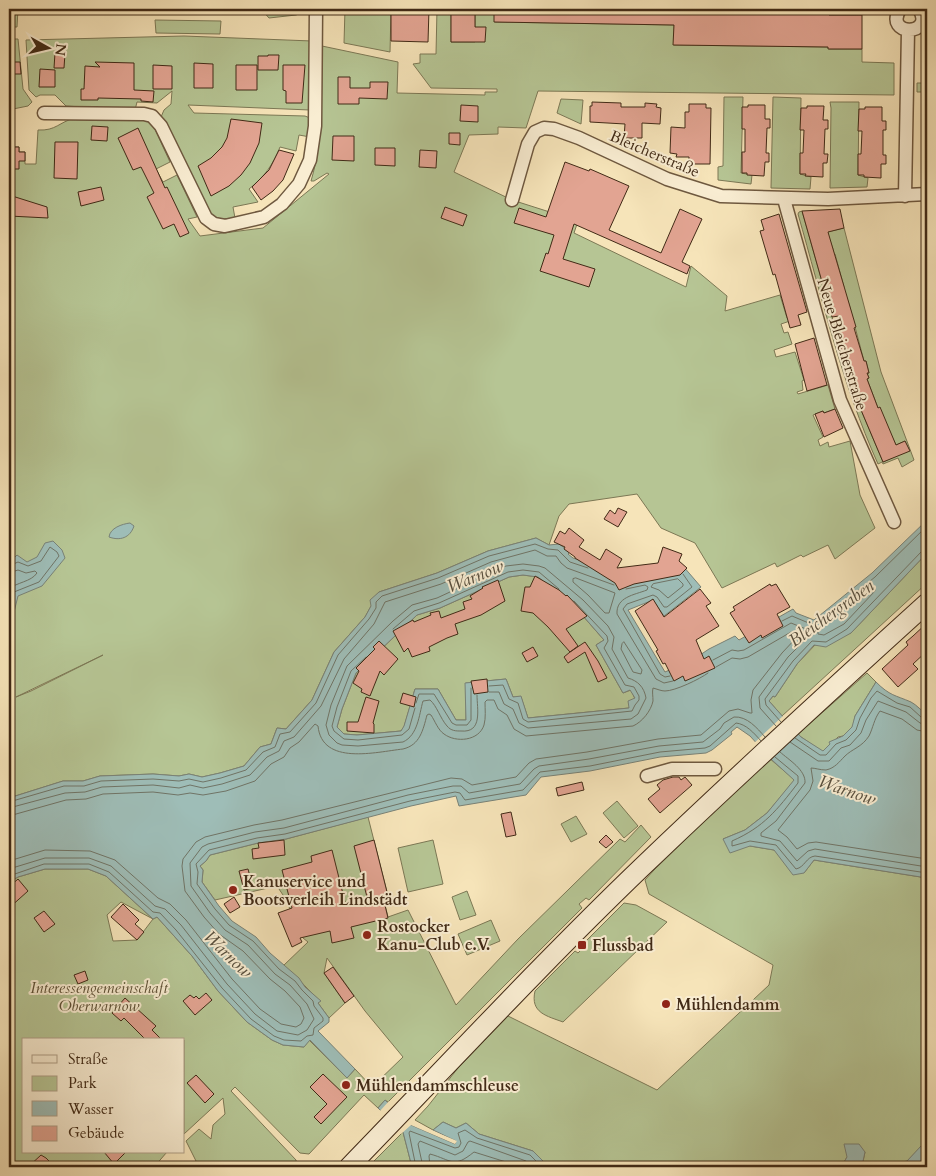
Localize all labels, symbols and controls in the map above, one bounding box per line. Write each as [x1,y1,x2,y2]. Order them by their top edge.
north arrow [22,22,72,72]
text: N [50,42,71,57]
street label: Bleicherstraße [606,125,703,183]
street label: Neue Bleicherstraße [811,276,873,413]
water label: Warnow [443,554,508,599]
water label: Bleichergraben [783,574,879,653]
water label: Warnow [815,769,880,812]
place label: Kanuservice und Bootsverleih Lindstädt [243,871,408,911]
marker: Kanuservice und Bootsverleih Lindstädt [227,884,239,896]
place label: Rostocker Kanu-Club e.V. [377,916,490,956]
water label: Warnow [198,925,258,984]
marker: Rostocker Kanu-Club e.V. [361,929,373,941]
place label: Flussbad [592,935,654,957]
marker: Flussbad [576,939,588,951]
park label: Interessengemeinschaft Oberwarnow [30,977,168,1017]
place label: Mühlendamm [676,994,780,1016]
marker: Mühlendamm [660,998,672,1010]
legend [22,1038,185,1154]
text: Straße [68,1049,108,1069]
text: Park [68,1073,97,1093]
place label: Mühlendammschleuse [356,1075,519,1097]
marker: Mühlendammschleuse [340,1079,352,1091]
text: Wasser [67,1099,114,1119]
text: Gebäude [68,1123,125,1143]

